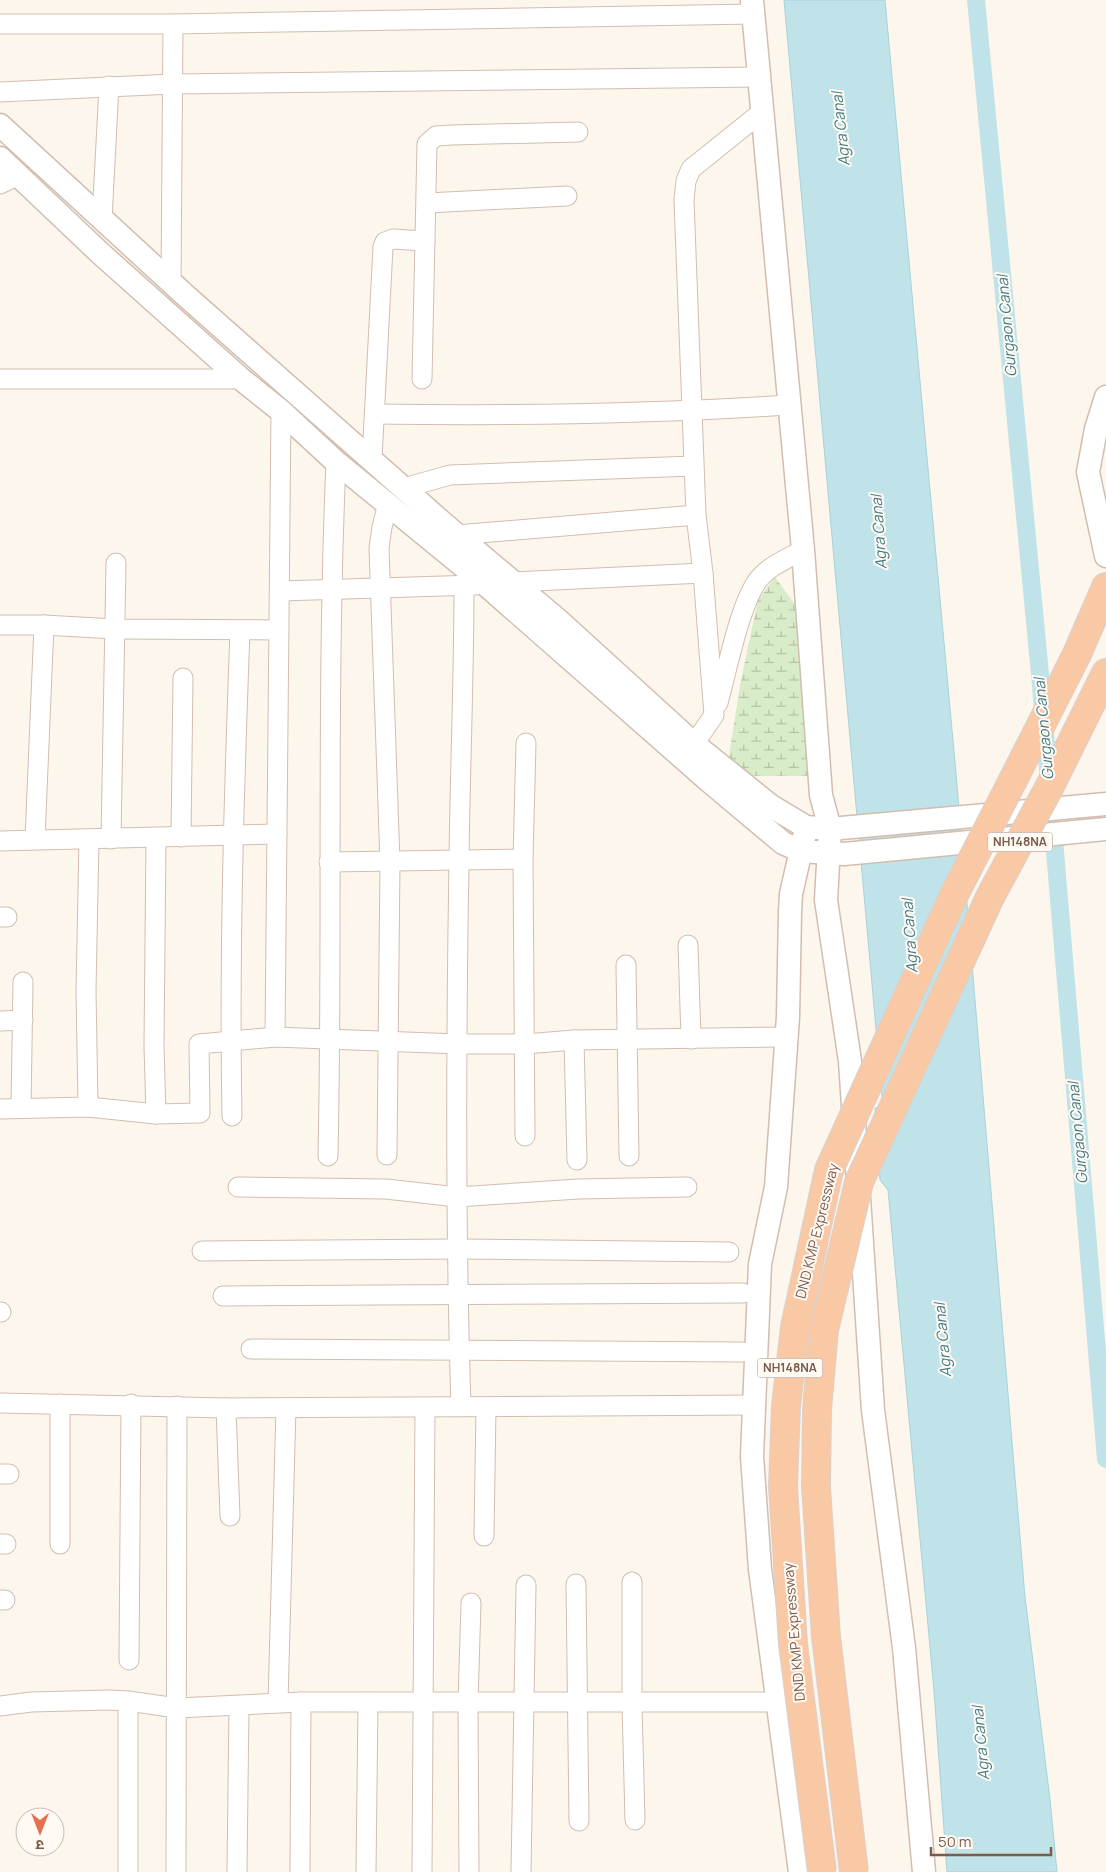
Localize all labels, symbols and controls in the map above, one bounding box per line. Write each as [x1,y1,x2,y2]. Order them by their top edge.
water label: Agra Canal [826,88,855,167]
water label: Gurgaon Canal [991,272,1021,378]
water label: Agra Canal [865,492,892,570]
water label: Gurgaon Canal [1028,675,1058,781]
road number: NH148NA [988,832,1052,852]
water label: Agra Canal [896,896,923,974]
water label: Gurgaon Canal [1062,1079,1092,1185]
street label: DND KMP Expressway [791,1161,843,1300]
water label: Agra Canal [929,1299,956,1378]
road number: NH148NA [758,1359,822,1378]
street label: DND KMP Expressway [778,1562,809,1702]
water label: Agra Canal [967,1702,994,1781]
north arrow [15,1807,65,1857]
scale bar [931,1824,1051,1856]
text: 50 m [938,1831,972,1852]
text: उ [35,1836,44,1855]

